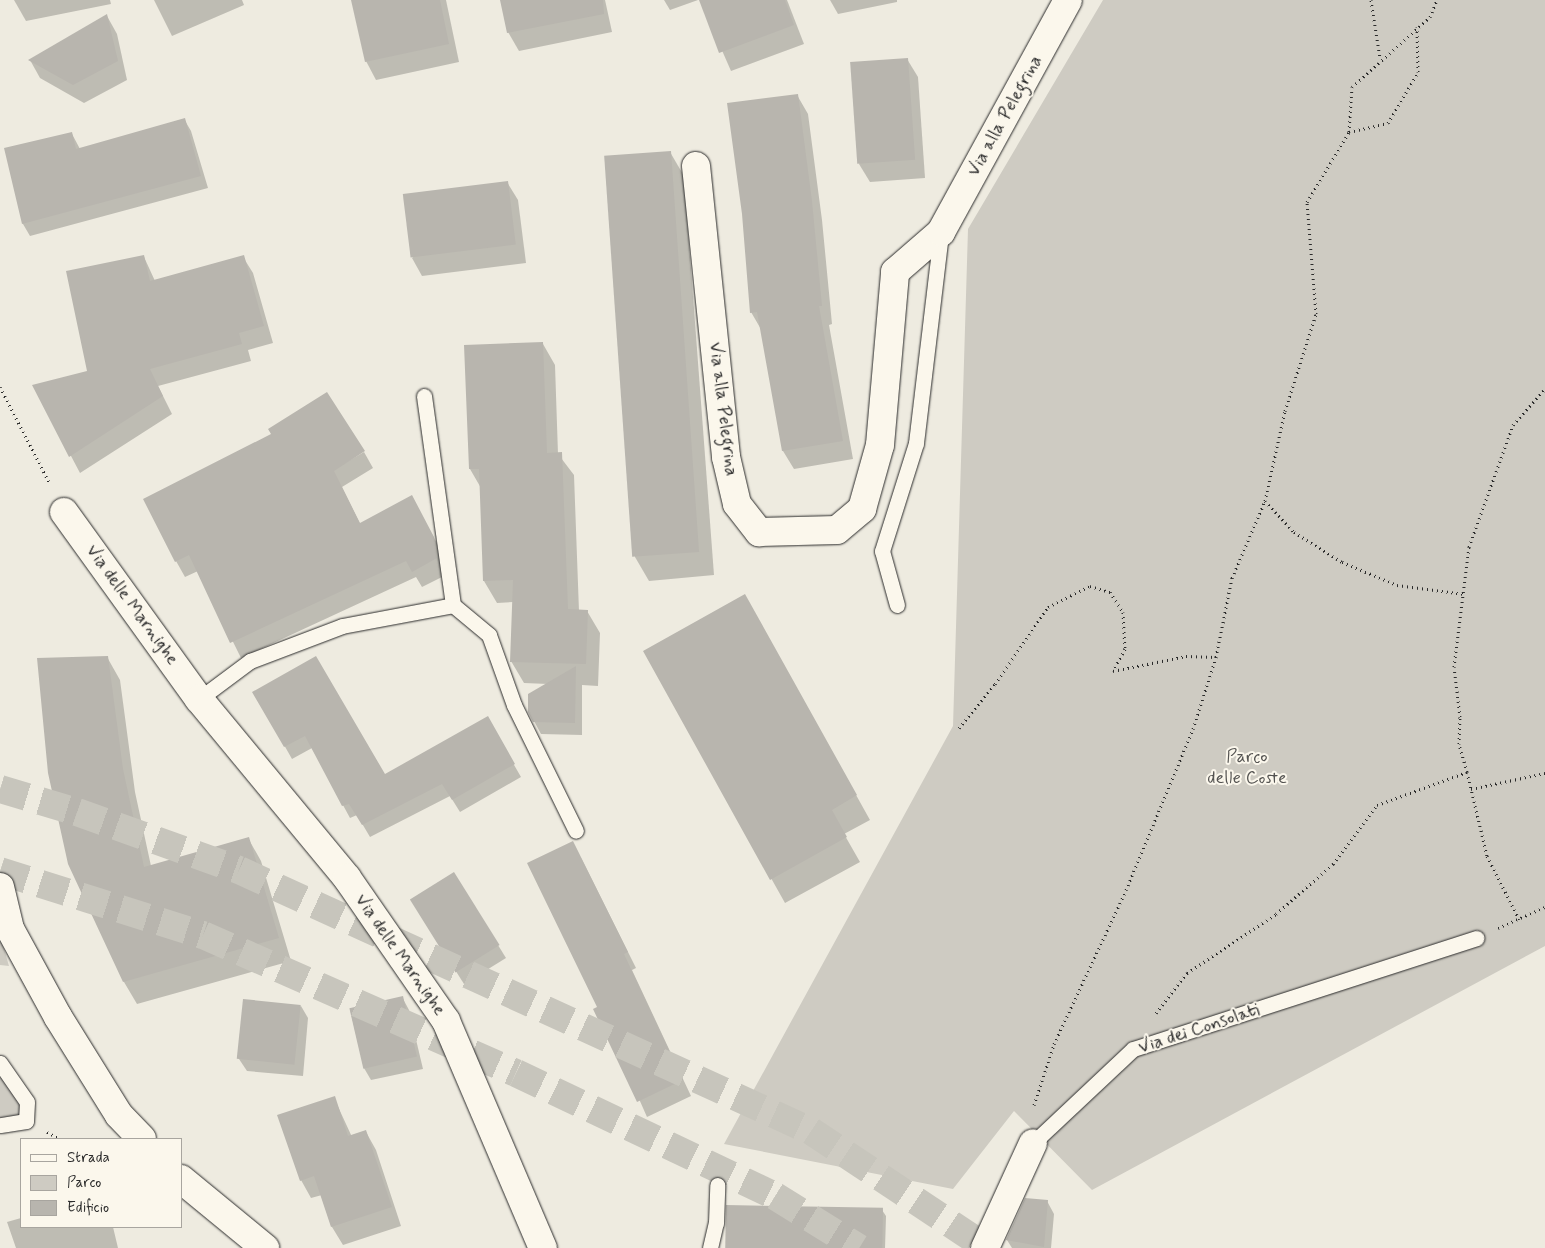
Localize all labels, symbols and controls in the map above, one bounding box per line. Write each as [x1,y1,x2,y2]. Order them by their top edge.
street label: Via alla Pelegrina [964,53,1046,179]
street label: Via alla Pelegrina [704,342,742,476]
street label: Via delle Marnighe [81,540,183,670]
park label: Parco delle Coste [1207,747,1287,790]
street label: Via delle Marnighe [350,890,450,1020]
street label: Via dei Consolati [1136,999,1262,1059]
legend [20,1138,182,1228]
text: Strada [67,1148,110,1168]
text: Parco [67,1173,101,1193]
text: Edificio [67,1198,109,1218]

